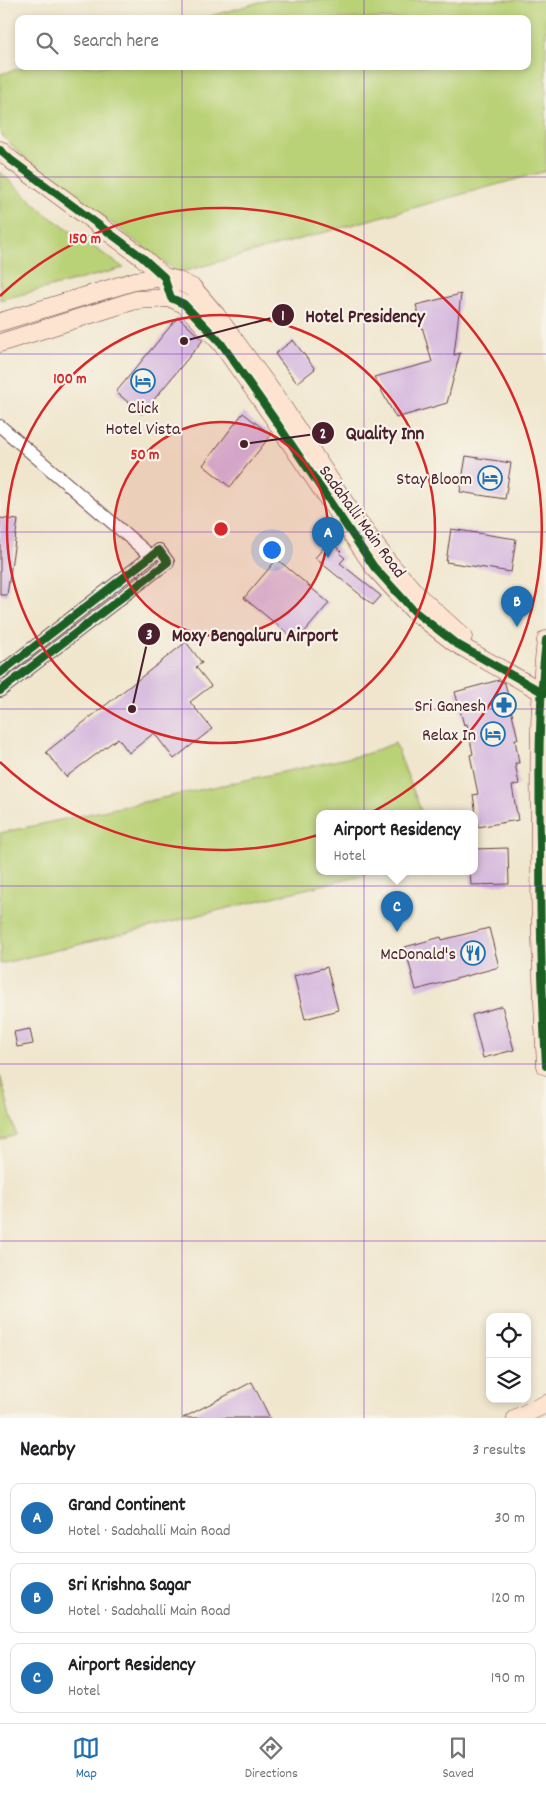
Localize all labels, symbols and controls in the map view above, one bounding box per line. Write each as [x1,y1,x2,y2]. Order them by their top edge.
search box [15,15,531,70]
icon: search [33,29,61,57]
text: Search here [73,29,159,56]
text: 150 m [69,229,101,251]
callout: Hotel Presidency [270,298,434,332]
text: Hotel Presidency [305,305,426,332]
text: 1 [281,306,285,328]
hotel icon: Click Hotel Vista [130,368,156,394]
text: 100 m [53,369,87,391]
place label: Click Hotel Vista [106,397,181,443]
callout: Quality Inn [310,416,434,450]
text: Quality Inn [346,422,425,449]
text: 2 [320,424,326,446]
text: 50 m [131,445,159,467]
street label: Sadahalli Main Road [311,461,411,584]
hotel icon: Stay Bloom [477,465,503,491]
place label: Stay Bloom [396,468,472,493]
pin: A [312,517,344,558]
centre of rings [212,520,230,538]
your location [259,537,285,563]
pin: B [501,586,533,627]
callout: Moxy Bengaluru Airport [137,617,348,651]
text: Moxy Bengaluru Airport [172,624,338,651]
text: 3 [146,625,153,647]
pharmacy icon: Sri Ganesh [491,692,517,718]
place label: Sri Ganesh [414,695,486,720]
hotel icon: Relax In [480,721,506,747]
place label: Relax In [422,724,476,749]
popup [316,810,478,875]
text: Airport Residency [334,818,461,845]
text: Hotel [334,845,366,868]
pin: C [381,891,413,932]
restaurant icon: McDonald's [460,940,486,966]
place label: McDonald's [380,943,456,968]
map controls [486,1313,531,1403]
button: locate [486,1313,531,1358]
button: layers [486,1358,531,1403]
text: Nearby [20,1436,75,1466]
text: 3 results [472,1439,526,1462]
text: Grand Continent [68,1493,186,1520]
text: A [33,1507,41,1530]
text: 30 m [495,1507,525,1530]
text: Hotel · Sadahalli Main Road [68,1520,230,1543]
text: Sri Krishna Sagar [68,1573,191,1600]
text: B [33,1587,41,1610]
text: 120 m [491,1587,525,1610]
text: Hotel · Sadahalli Main Road [68,1600,230,1623]
text: Airport Residency [68,1653,195,1680]
text: C [33,1667,41,1690]
text: 190 m [491,1667,525,1690]
text: Hotel [68,1680,100,1703]
tab: Map [72,1734,100,1784]
tab: Directions [245,1734,298,1784]
tab: Saved [442,1734,474,1784]

